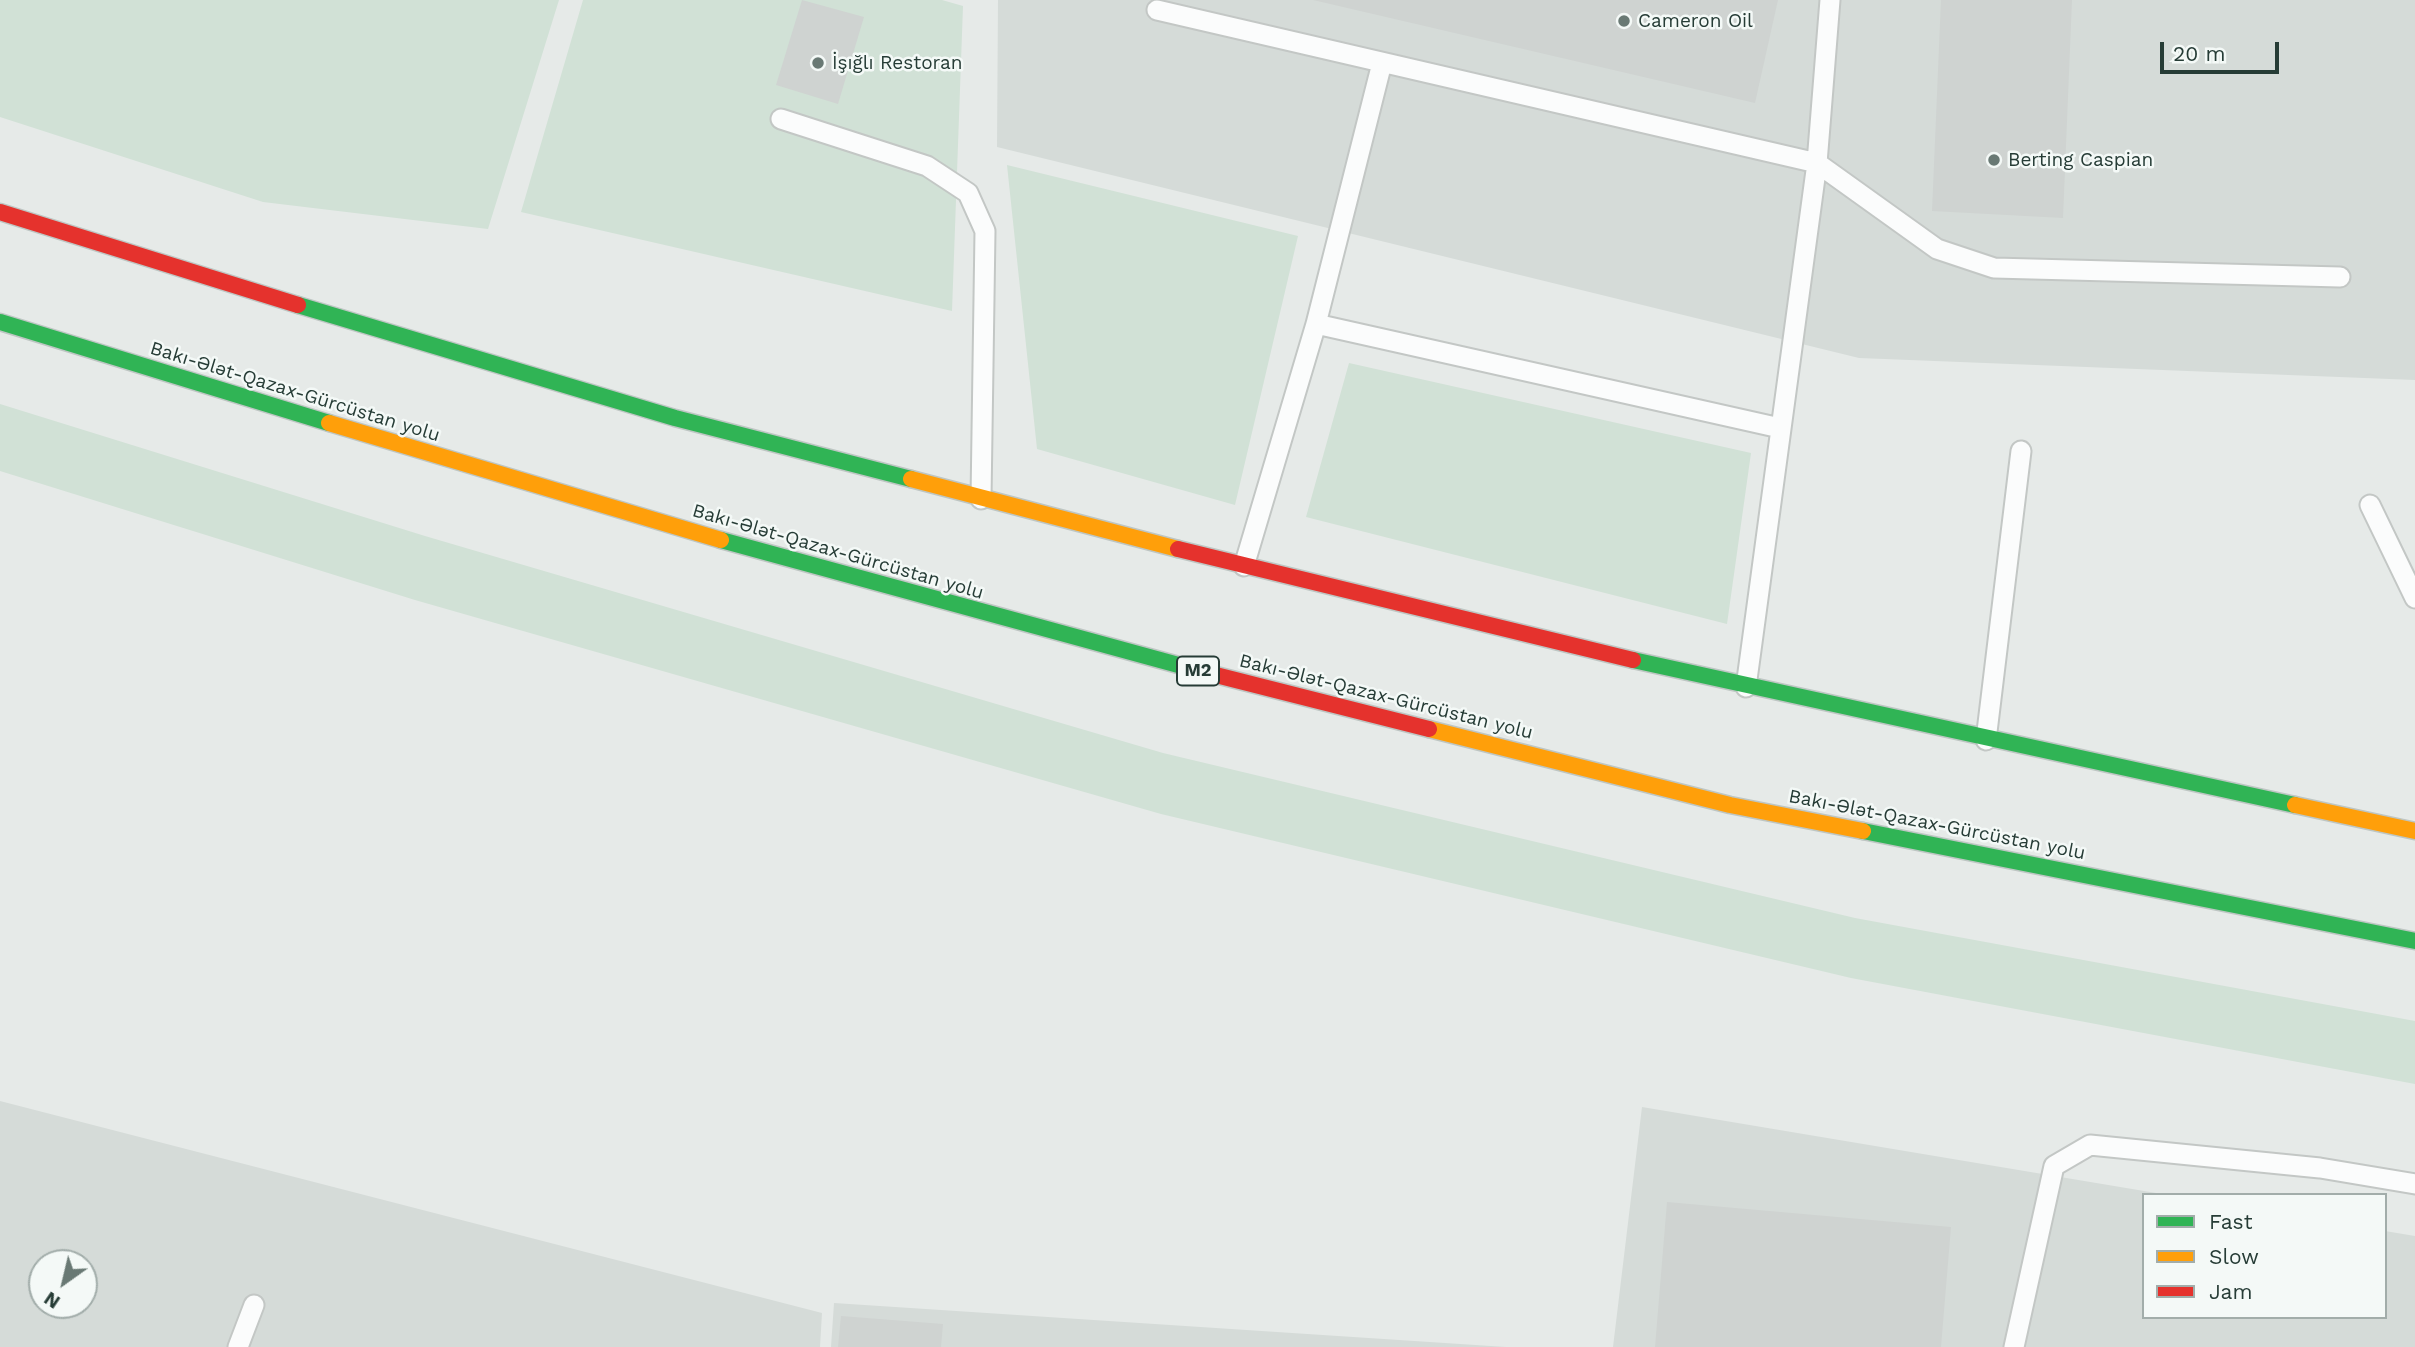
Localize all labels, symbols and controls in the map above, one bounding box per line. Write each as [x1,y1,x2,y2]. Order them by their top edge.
place label: Cameron Oil [1638,10,1753,32]
marker: Cameron Oil [1616,13,1632,29]
scale bar [2163,28,2282,72]
text: 20 m [2173,41,2225,66]
place label: İşığlı Restoran [832,52,963,74]
marker: İşığlı Restoran [810,55,826,71]
place label: Berting Caspian [2008,149,2153,171]
marker: Berting Caspian [1986,152,2002,168]
street label: Bakı-Ələt-Qazax-Gürcüstan yolu [147,337,443,447]
street label: Bakı-Ələt-Qazax-Gürcüstan yolu [690,499,986,605]
street label: Bakı-Ələt-Qazax-Gürcüstan yolu [1237,649,1535,745]
road number: M2 [1177,656,1219,686]
street label: Bakı-Ələt-Qazax-Gürcüstan yolu [1787,785,2087,865]
legend [2142,1193,2387,1319]
text: Fast [2209,1209,2253,1234]
text: Slow [2209,1244,2259,1269]
north arrow [28,1249,98,1319]
text: Jam [2209,1279,2252,1304]
text: N [40,1287,64,1314]

